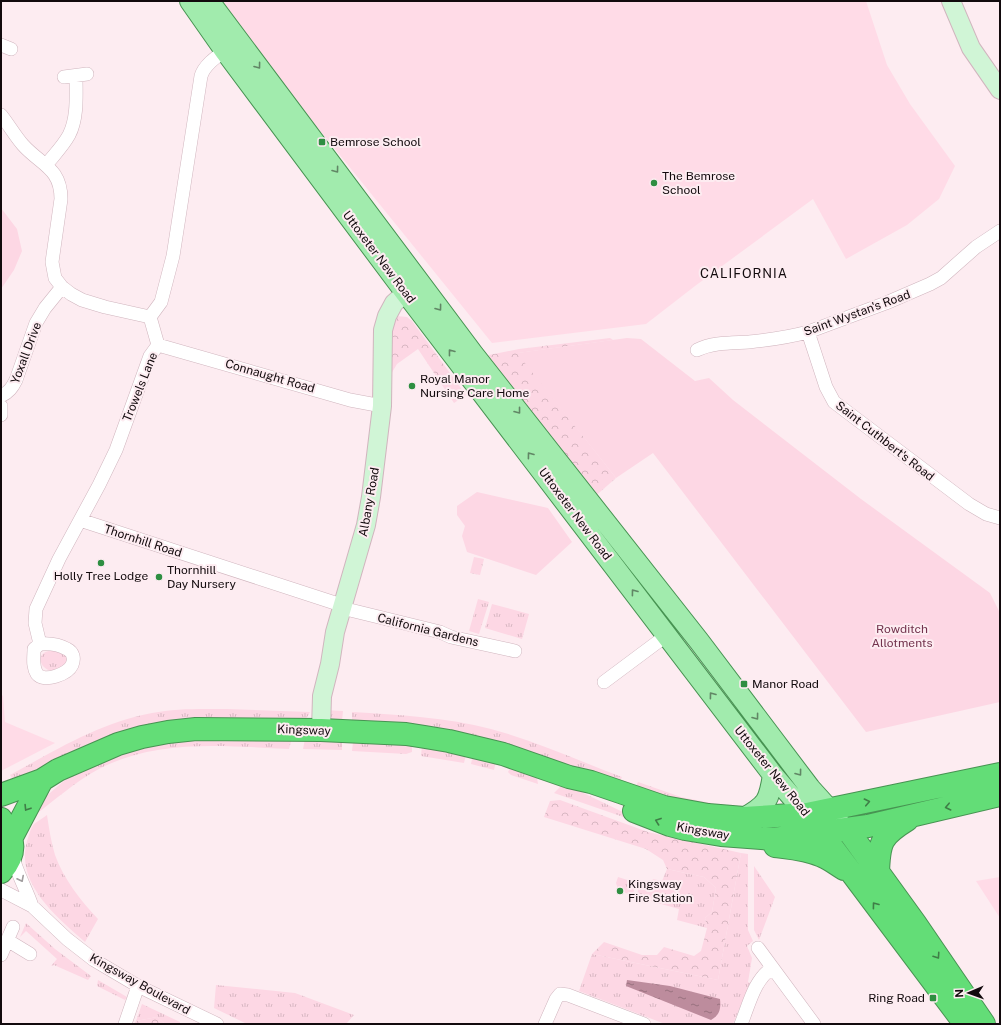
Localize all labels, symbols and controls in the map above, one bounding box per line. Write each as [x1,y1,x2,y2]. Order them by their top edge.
one-way arrow [253,61,260,68]
place label: Bemrose School [330,135,421,149]
marker: Bemrose School [317,137,327,147]
one-way arrow [331,166,338,173]
place label: The Bemrose School [662,169,735,197]
marker: The Bemrose School [649,178,659,188]
street label: Uttoxeter New Road [340,208,418,306]
district label: CALIFORNIA [700,266,788,281]
street label: Saint Wystan's Road [802,287,912,339]
one-way arrow [434,303,441,310]
street label: Yoxall Drive [8,320,44,386]
one-way arrow [448,349,455,356]
street label: Trowels Lane [120,350,160,424]
street label: Connaught Road [224,357,316,395]
place label: Royal Manor Nursing Care Home [420,372,529,400]
marker: Royal Manor Nursing Care Home [407,381,417,391]
street label: Saint Cuthbert's Road [833,398,937,484]
one-way arrow [513,407,520,414]
one-way arrow [528,452,535,459]
street label: Uttoxeter New Road [536,465,614,563]
street label: Albany Road [356,466,382,538]
street label: Thornhill Road [102,522,184,560]
marker: Holly Tree Lodge [96,558,106,568]
place label: Thornhill Day Nursery [167,563,237,591]
place label: Holly Tree Lodge [54,569,148,583]
marker: Thornhill Day Nursery [154,572,164,582]
one-way arrow [632,589,639,596]
street label: California Gardens [376,611,480,649]
park label: Rowditch Allotments [871,622,933,650]
place label: Manor Road [752,677,819,691]
marker: Manor Road [739,679,749,689]
one-way arrow [710,693,717,700]
one-way arrow [752,713,759,720]
street label: Kingsway [277,722,332,738]
street label: Uttoxeter New Road [731,723,813,819]
one-way arrow [794,768,801,775]
one-way arrow [864,798,870,806]
one-way arrow [945,803,952,811]
one-way arrow [24,804,32,811]
one-way arrow [655,817,662,825]
street label: Kingsway [675,819,731,843]
one-way arrow [16,875,24,882]
place label: Kingsway Fire Station [628,877,693,905]
marker: Kingsway Fire Station [615,886,625,896]
one-way arrow [873,902,880,909]
street label: Kingsway Boulevard [87,951,193,1017]
one-way arrow [932,951,939,958]
north arrow [949,973,989,1013]
text: N [953,989,965,998]
place label: Ring Road [868,991,925,1005]
marker: Ring Road [928,993,938,1003]

